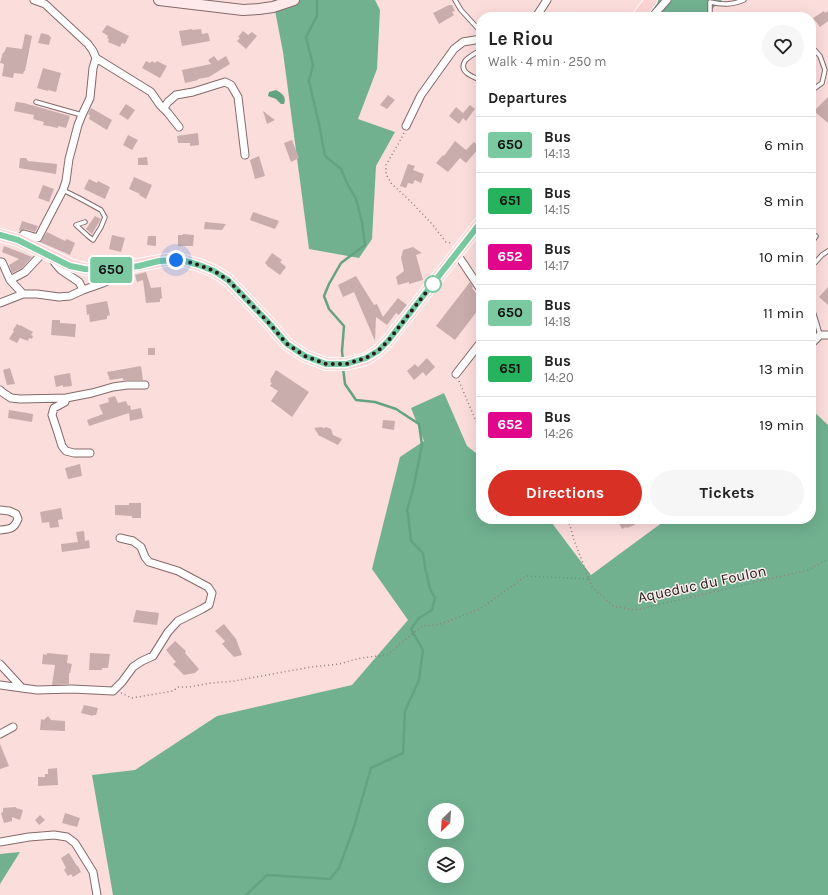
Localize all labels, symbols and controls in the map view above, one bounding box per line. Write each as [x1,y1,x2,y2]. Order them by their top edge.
button: heart [762,25,804,67]
text: Le Riou [488,28,553,50]
text: Walk · 4 min · 250 m [488,54,606,69]
text: Departures [488,89,567,107]
text: Bus [544,128,571,146]
text: 650 [497,136,523,153]
text: 6 min [764,136,804,154]
text: 14:13 [544,146,571,161]
text: Bus [544,184,571,202]
text: 651 [499,192,521,209]
text: 8 min [764,192,804,210]
text: 14:15 [544,202,570,217]
text: Bus [544,240,571,258]
text: 652 [497,248,523,265]
text: 10 min [759,248,804,266]
your location [166,250,186,270]
line badge: 650 [88,257,134,283]
text: 14:17 [544,258,569,273]
text: 650 [98,261,124,278]
unlabelled marker [424,275,442,293]
text: Bus [544,296,571,314]
text: 650 [497,304,523,321]
text: 11 min [763,304,804,322]
text: 14:18 [544,314,571,329]
text: Bus [544,352,571,370]
text: 651 [499,360,521,377]
text: 13 min [759,360,804,378]
text: 14:20 [544,370,574,385]
text: Bus [544,408,571,426]
text: 652 [497,416,523,433]
text: 19 min [759,416,804,434]
text: 14:26 [544,426,574,441]
button: Directions [488,470,642,516]
button: Tickets [650,470,804,516]
street label: Aqueduc du Foulon [636,562,768,606]
north arrow [428,803,464,839]
map controls [428,803,464,883]
button: layers [428,847,464,883]

